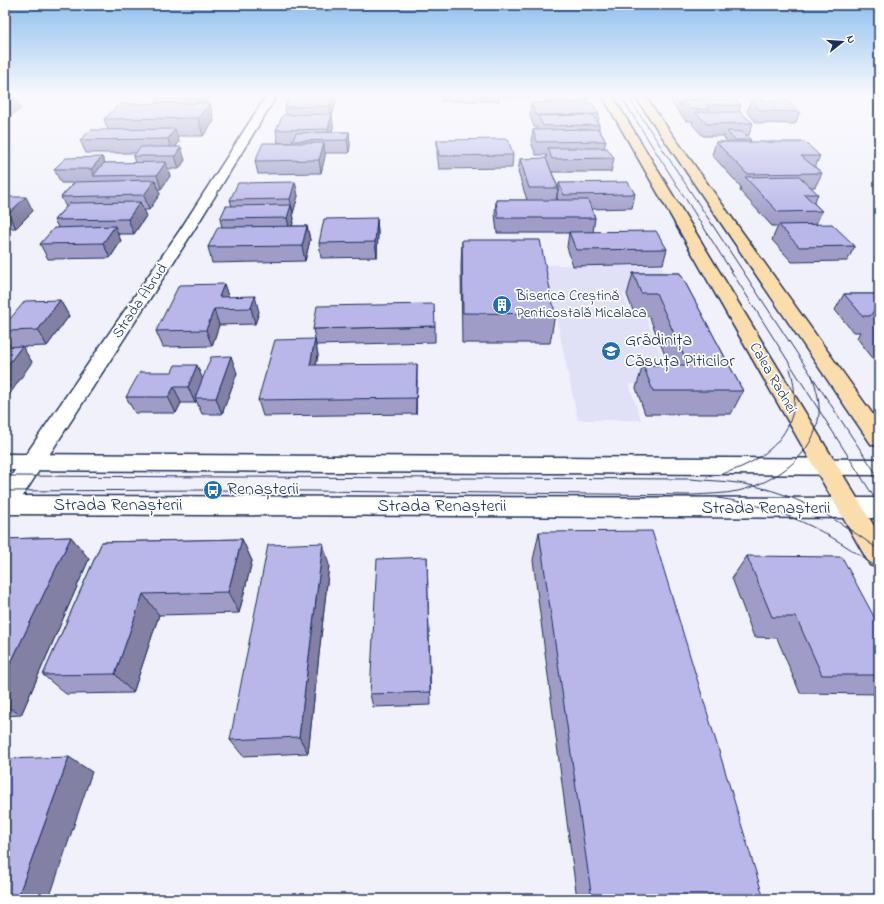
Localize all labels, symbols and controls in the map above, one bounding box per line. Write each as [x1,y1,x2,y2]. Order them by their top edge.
north arrow [822,22,862,62]
text: N [842,33,859,45]
street label: Strada Abrud [107,259,174,343]
place label: Biserica Creștină Penticostală Micalaca [515,285,647,324]
building icon: Biserica Creștină Penticostală Micalaca [491,294,513,316]
place label: Grădinița Căsuța Piticilor [625,328,735,375]
street label: Calea Radnei [744,338,802,418]
school or university icon: Grădinița Căsuța Piticilor [600,340,622,362]
place label: Renașterii [227,477,299,503]
bus stop icon: Renașterii [202,479,224,501]
street label: Strada Renașterii [53,493,183,519]
street label: Strada Renașterii [377,494,507,520]
street label: Strada Renașterii [701,496,831,522]

